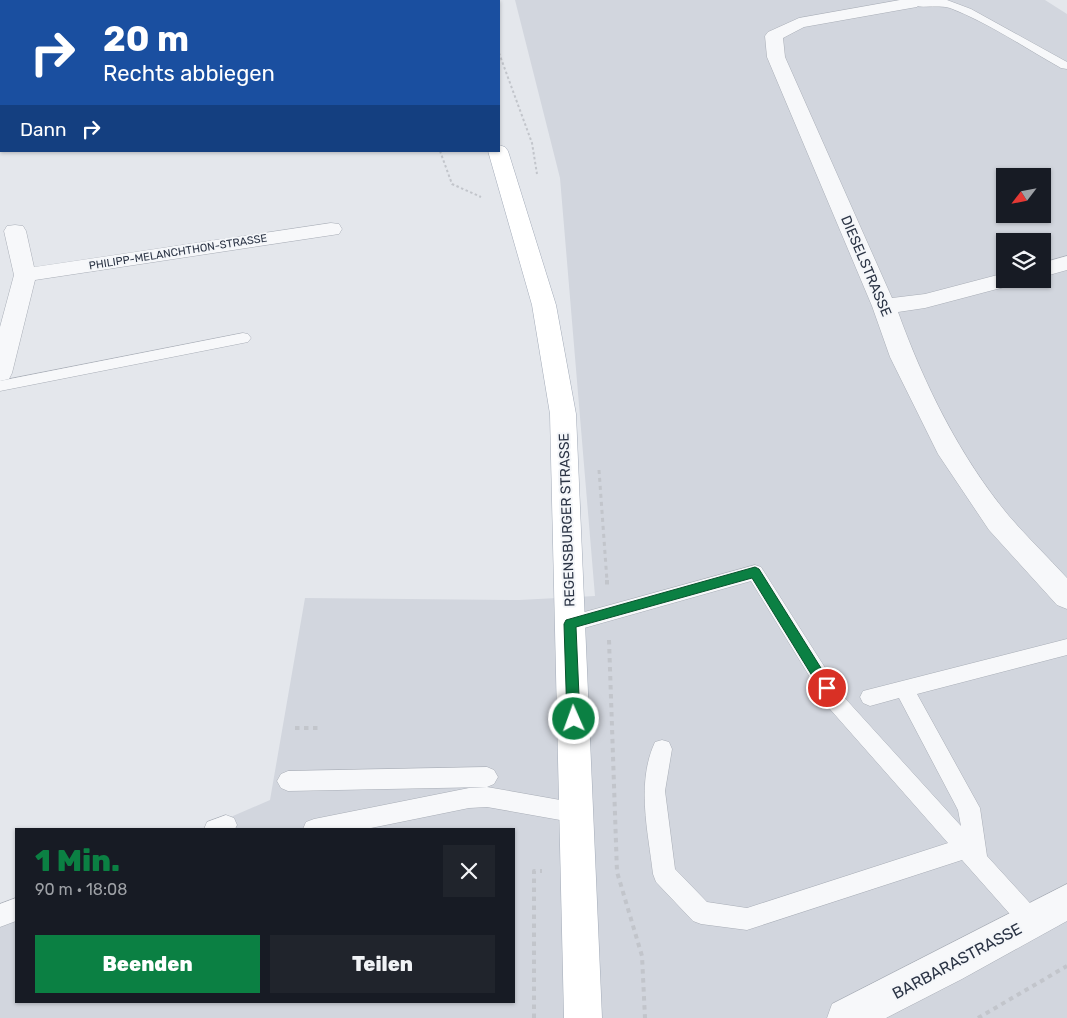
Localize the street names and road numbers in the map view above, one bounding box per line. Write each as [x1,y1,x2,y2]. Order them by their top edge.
street label: DIESELSTRASSE [837,213,895,319]
street label: PHILIPP-MELANCHTHON-STRASSE [88,231,268,273]
street label: REGENSBURGER STRASSE [555,433,579,607]
street label: BARBARASTRASSE [889,919,1025,1003]

